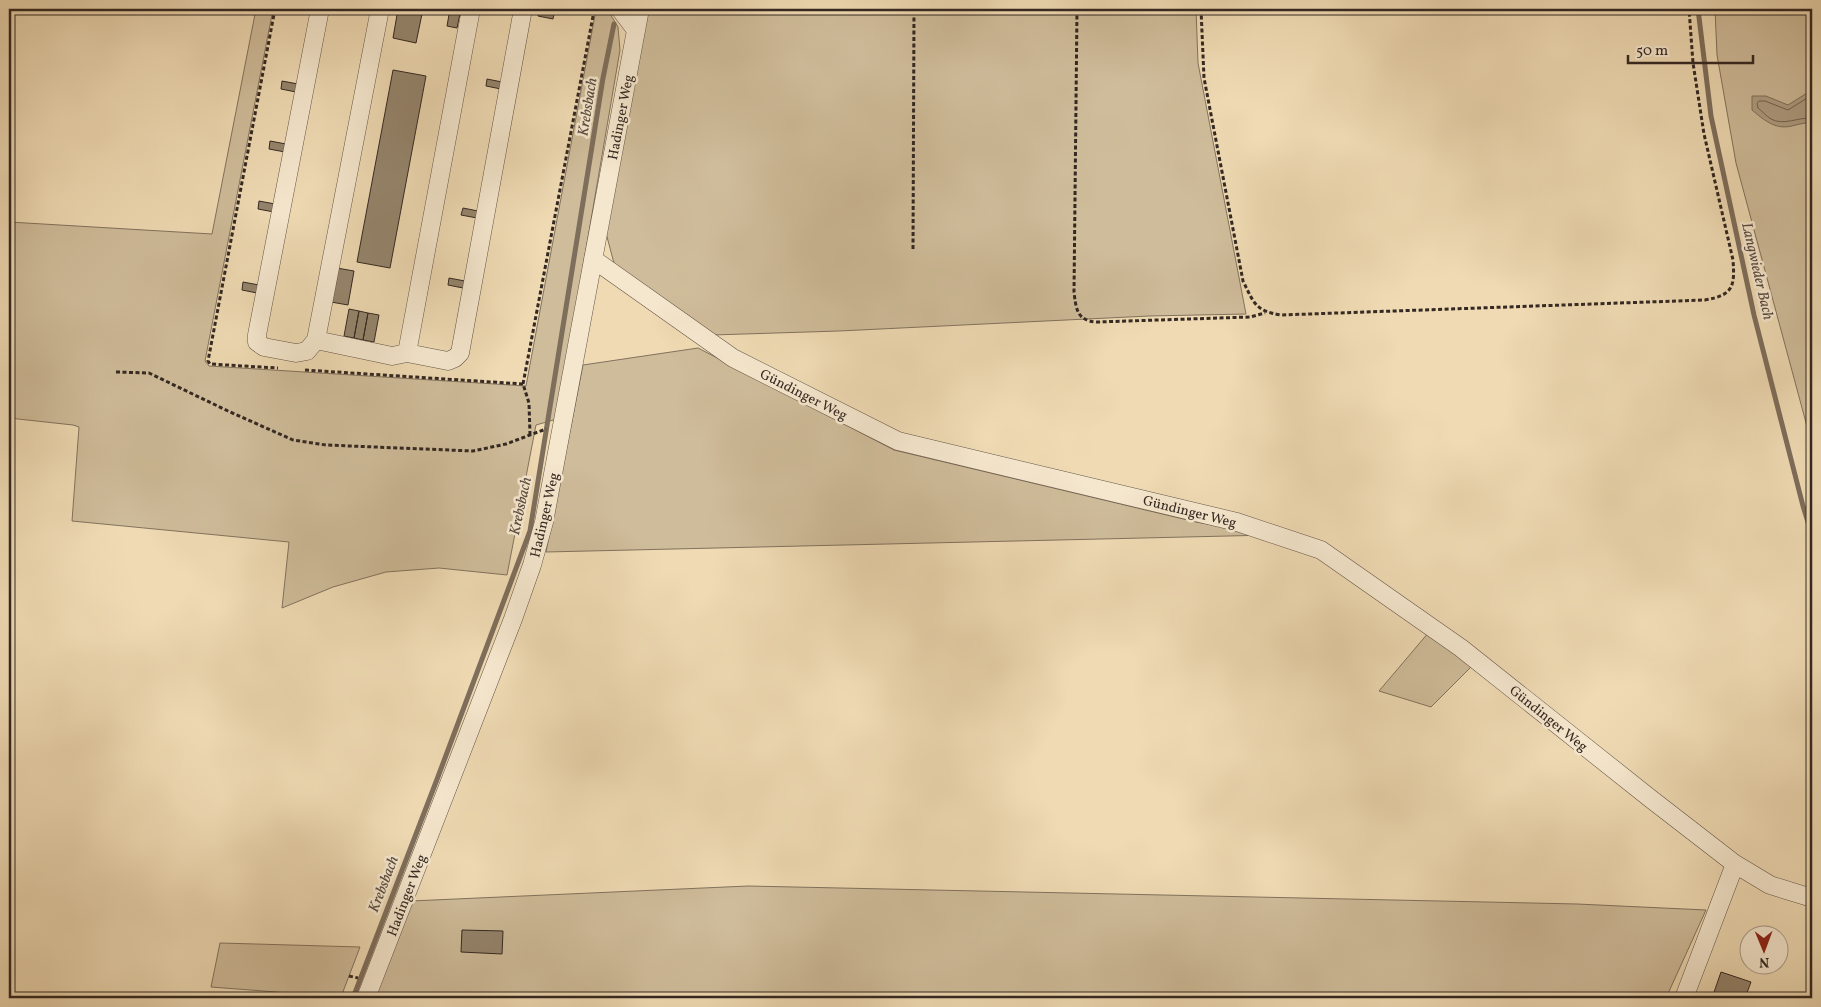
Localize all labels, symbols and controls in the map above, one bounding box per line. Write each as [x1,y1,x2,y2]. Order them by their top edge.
scale bar [1628,32,1754,64]
text: 50 m [1636,41,1668,62]
street label: Hadinger Weg [604,73,639,162]
water label: Krebsbach [574,77,603,138]
water label: Langwieder Bach [1735,221,1778,322]
street label: Gündinger Weg [756,365,850,426]
street label: Hadinger Weg [526,471,564,560]
water label: Krebsbach [505,475,538,537]
street label: Gündinger Weg [1141,492,1238,533]
street label: Gündinger Weg [1505,682,1591,757]
street label: Hadinger Weg [383,852,432,939]
water label: Krebsbach [364,853,405,916]
north arrow [1738,924,1788,974]
text: N [1759,952,1769,971]

